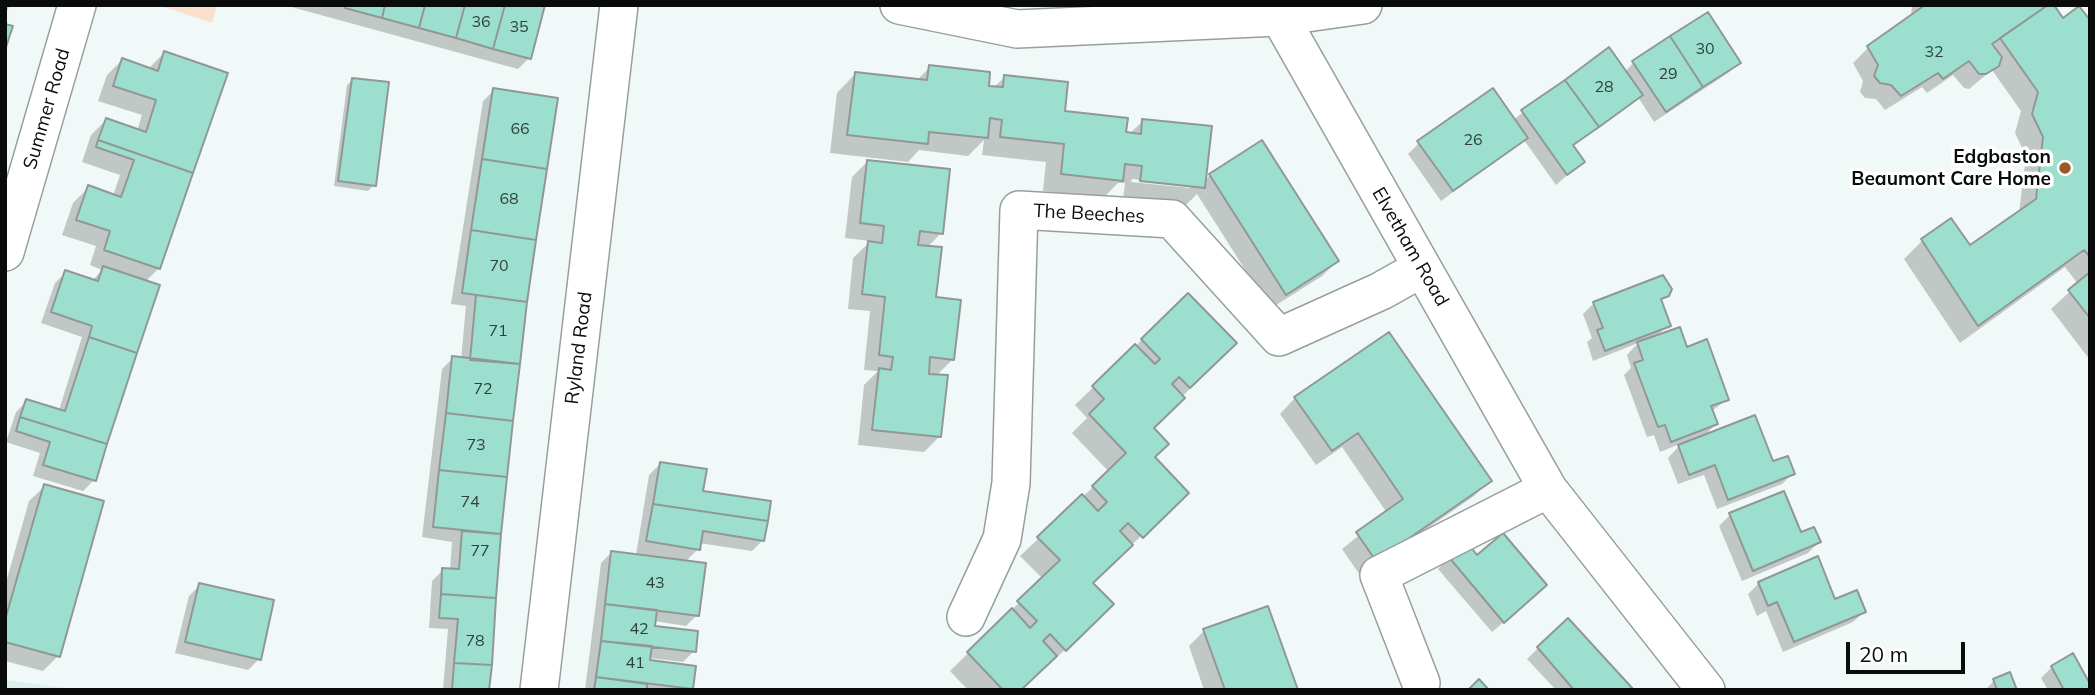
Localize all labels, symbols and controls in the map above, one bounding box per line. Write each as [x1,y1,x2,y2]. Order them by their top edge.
house number: 36 [471,12,491,32]
house number: 35 [509,17,529,37]
house number: 30 [1695,39,1715,59]
house number: 32 [1924,42,1944,62]
street label: Summer Road [19,46,75,172]
house number: 29 [1658,64,1678,84]
house number: 28 [1594,77,1614,97]
house number: 66 [510,119,530,139]
house number: 26 [1463,130,1483,150]
place label: Edgbaston Beaumont Care Home [1851,146,2051,190]
marker: Edgbaston Beaumont Care Home [2057,160,2073,176]
street label: Elvetham Road [1367,184,1453,310]
house number: 68 [499,189,519,209]
street label: The Beeches [1033,200,1145,228]
house number: 70 [489,256,509,276]
street label: Ryland Road [561,290,597,406]
house number: 71 [488,321,508,341]
house number: 72 [473,379,493,399]
house number: 73 [466,435,486,455]
house number: 74 [460,492,480,512]
house number: 77 [470,541,490,561]
house number: 43 [645,573,665,593]
house number: 42 [629,619,649,639]
scale bar [1850,628,1969,672]
house number: 78 [465,631,485,651]
text: 20 m [1859,641,1908,667]
house number: 41 [625,653,645,673]

